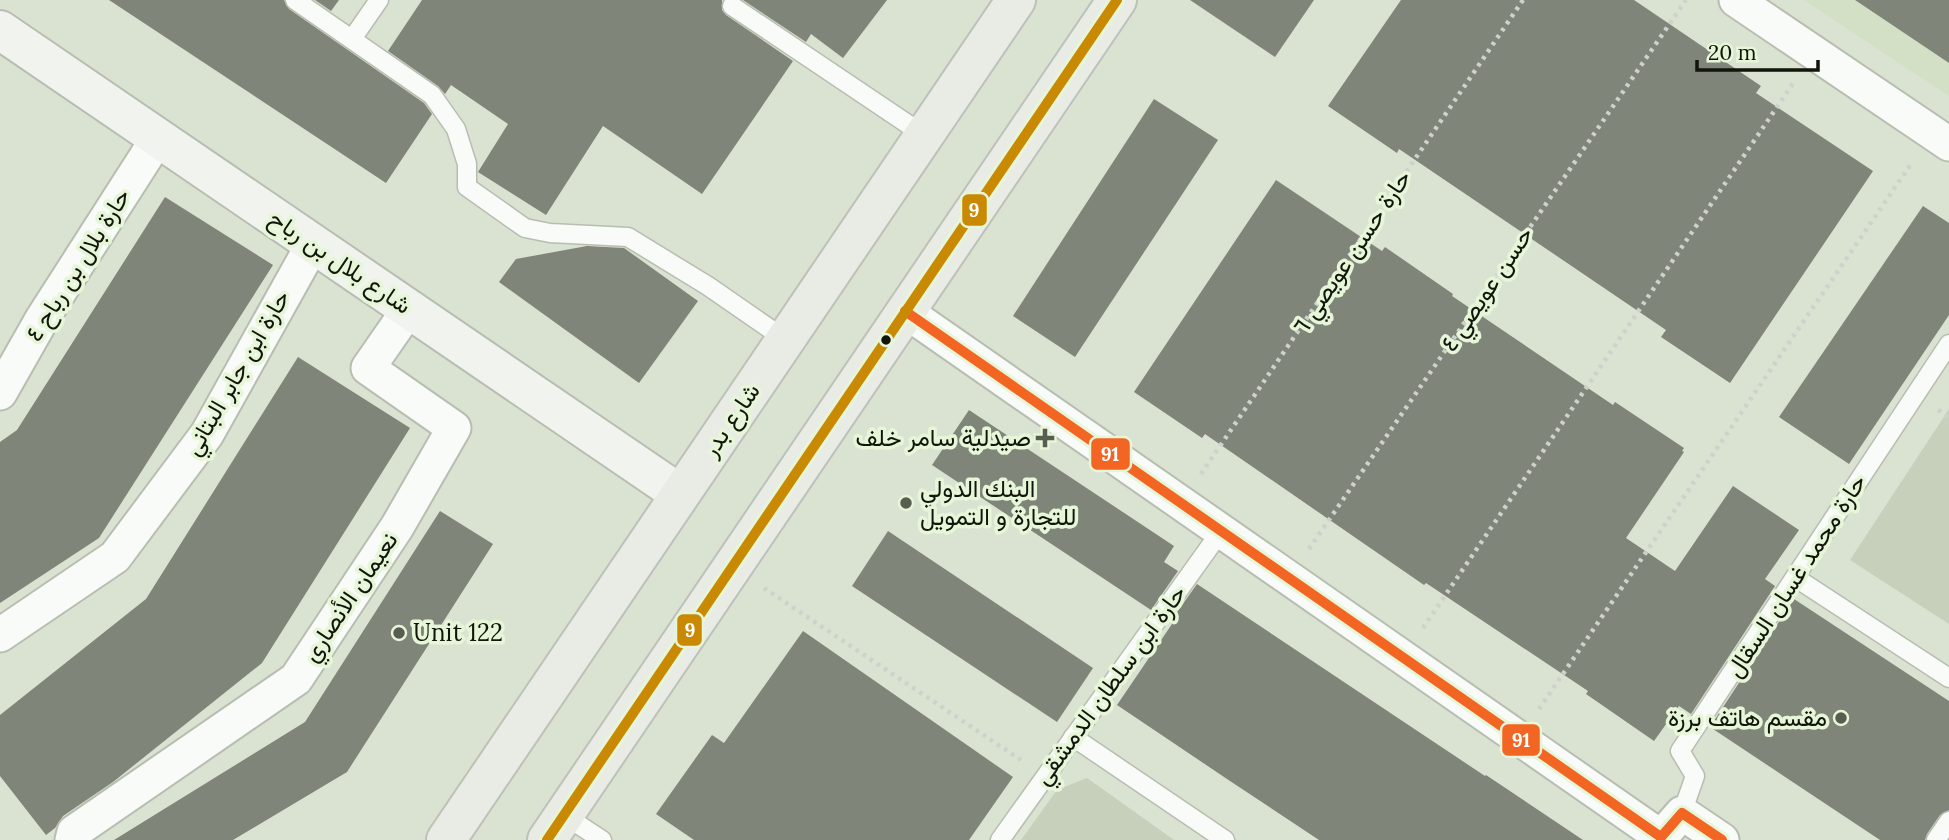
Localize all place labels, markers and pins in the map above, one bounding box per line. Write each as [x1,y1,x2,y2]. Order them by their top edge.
unlabelled marker [879,333,893,347]
place label: صيدلية سامر خلف [855,422,1031,453]
marker: صيدلية سامر خلف [1037,430,1053,446]
place label: البنك الدولي للتجارة و التمويل [920,473,1076,532]
marker: البنك الدولي للتجارة و التمويل [898,495,914,511]
place label: Unit 122 [413,617,503,648]
marker: Unit 122 [391,625,407,641]
place label: مقسم هاتف برزة [1668,702,1827,734]
marker: مقسم هاتف برزة [1833,710,1849,726]

